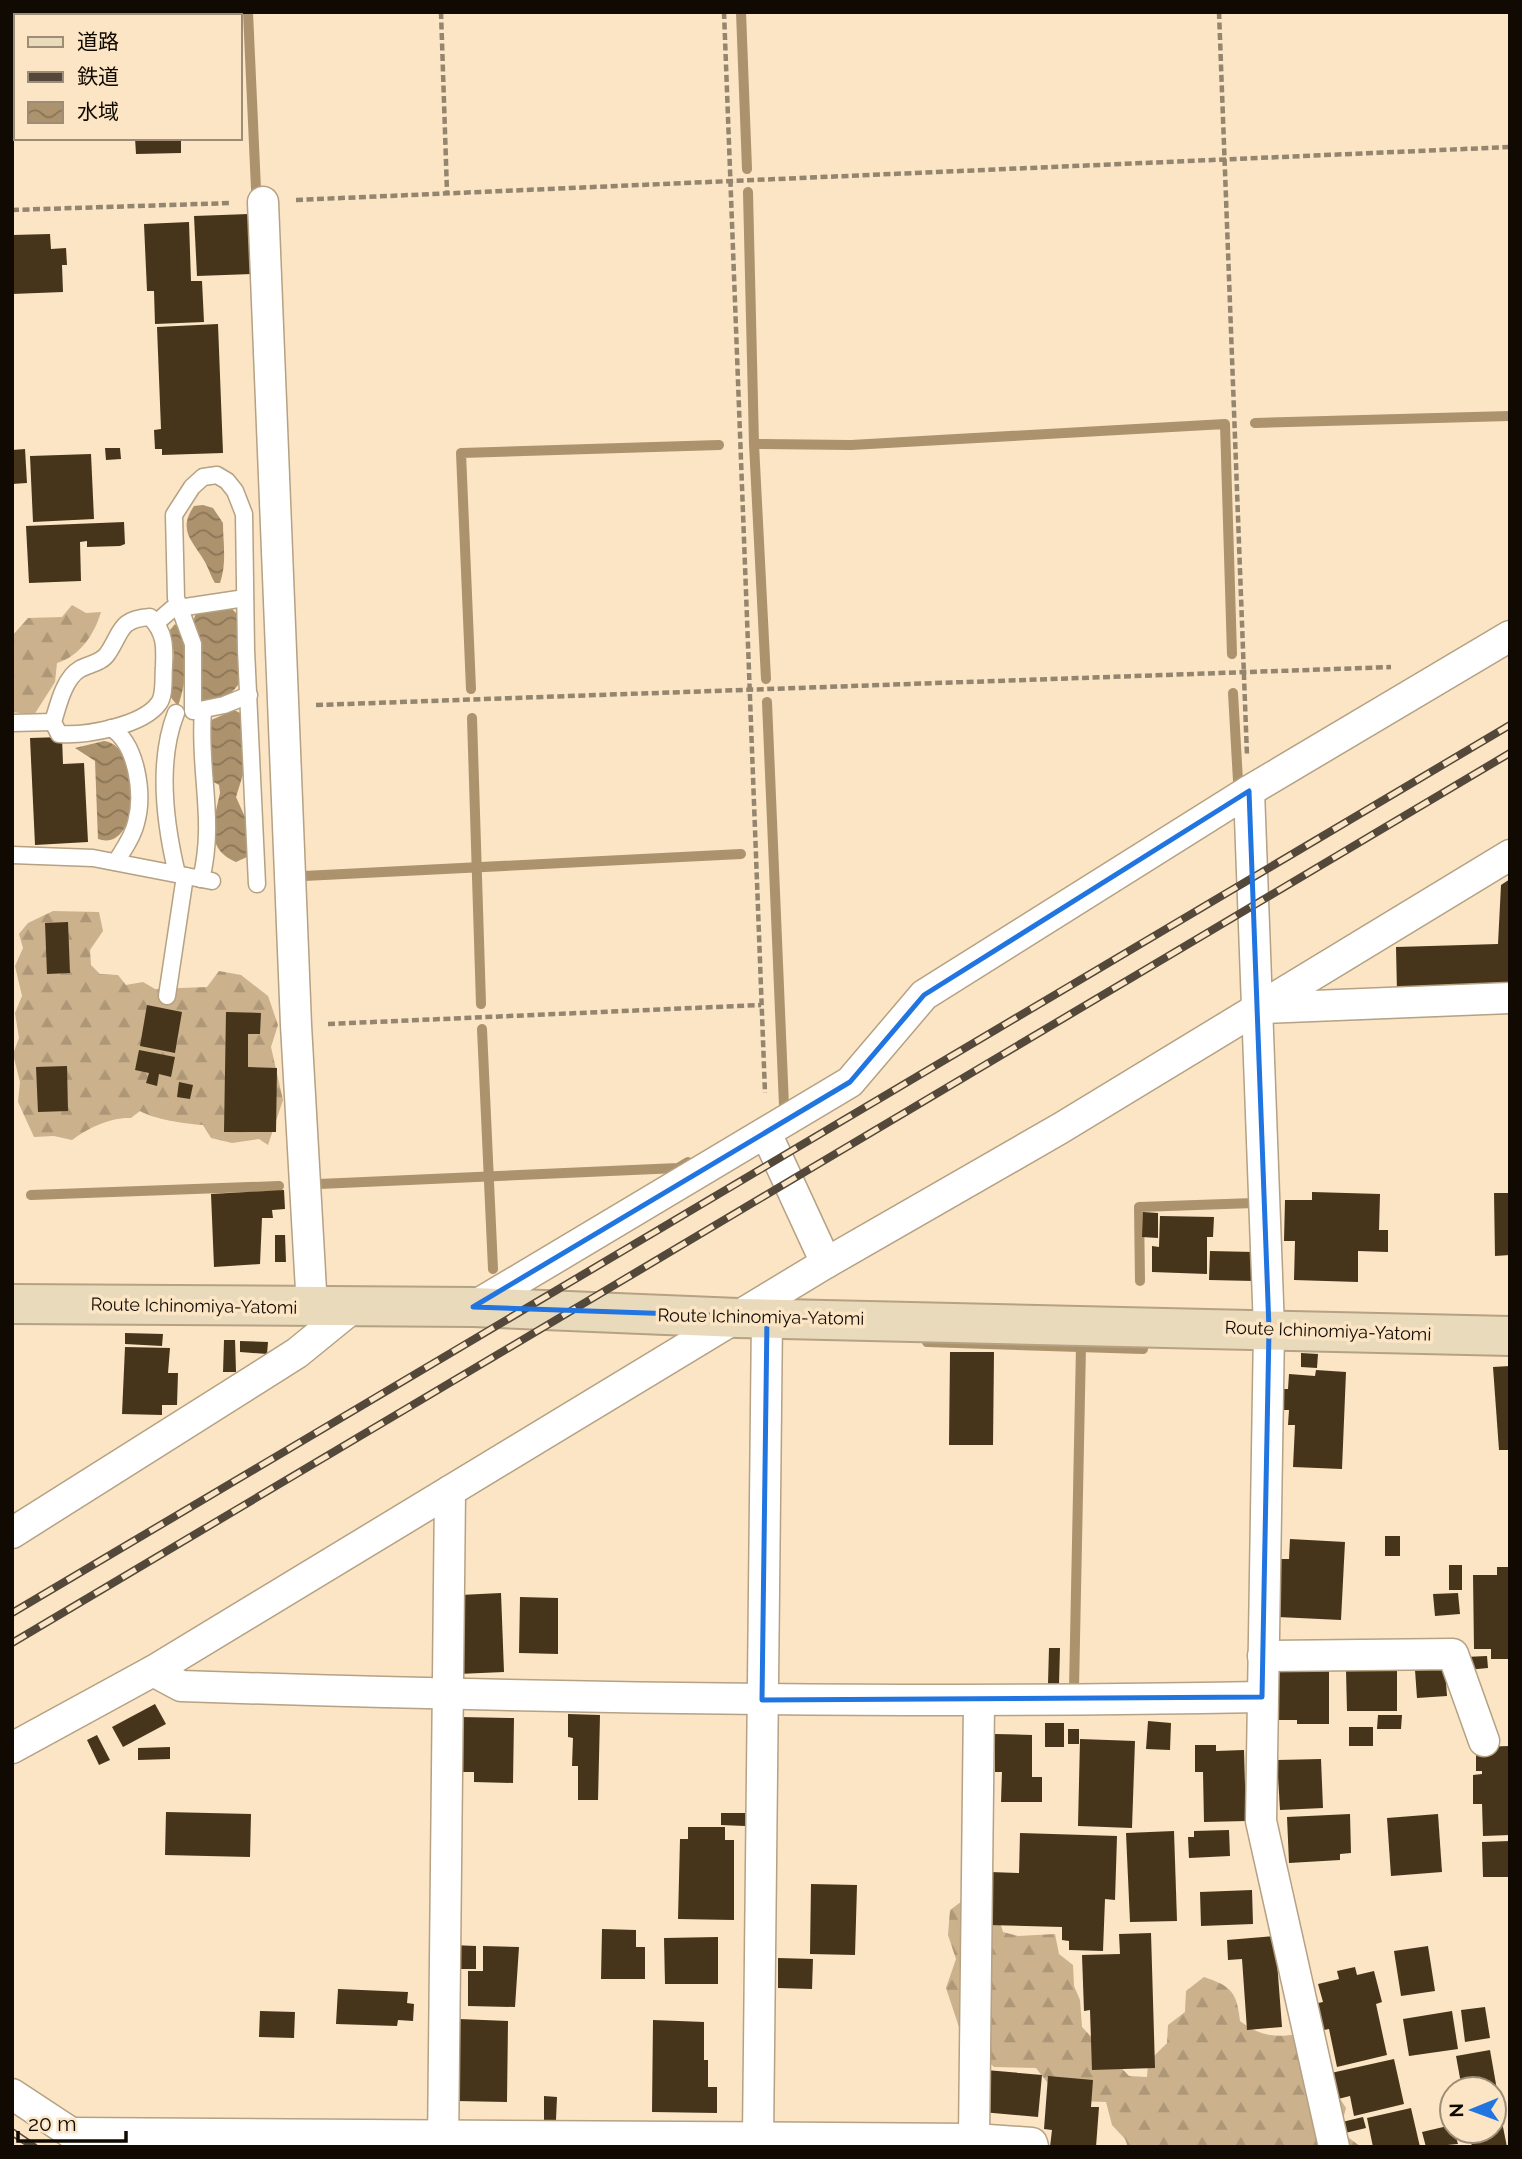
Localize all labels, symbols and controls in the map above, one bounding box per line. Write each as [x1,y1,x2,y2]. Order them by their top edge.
legend [14,14,242,140]
text: 道路 [77,29,119,54]
text: 鉄道 [77,64,119,89]
text: 水域 [77,99,119,124]
street label: Route Ichinomiya-Yatomi [90,1293,298,1318]
street label: Route Ichinomiya-Yatomi [657,1304,865,1329]
street label: Route Ichinomiya-Yatomi [1224,1316,1432,1345]
north arrow [1438,2075,1508,2145]
scale bar [18,2100,126,2144]
text: N [1445,2103,1467,2118]
text: 20 m [28,2111,76,2136]

